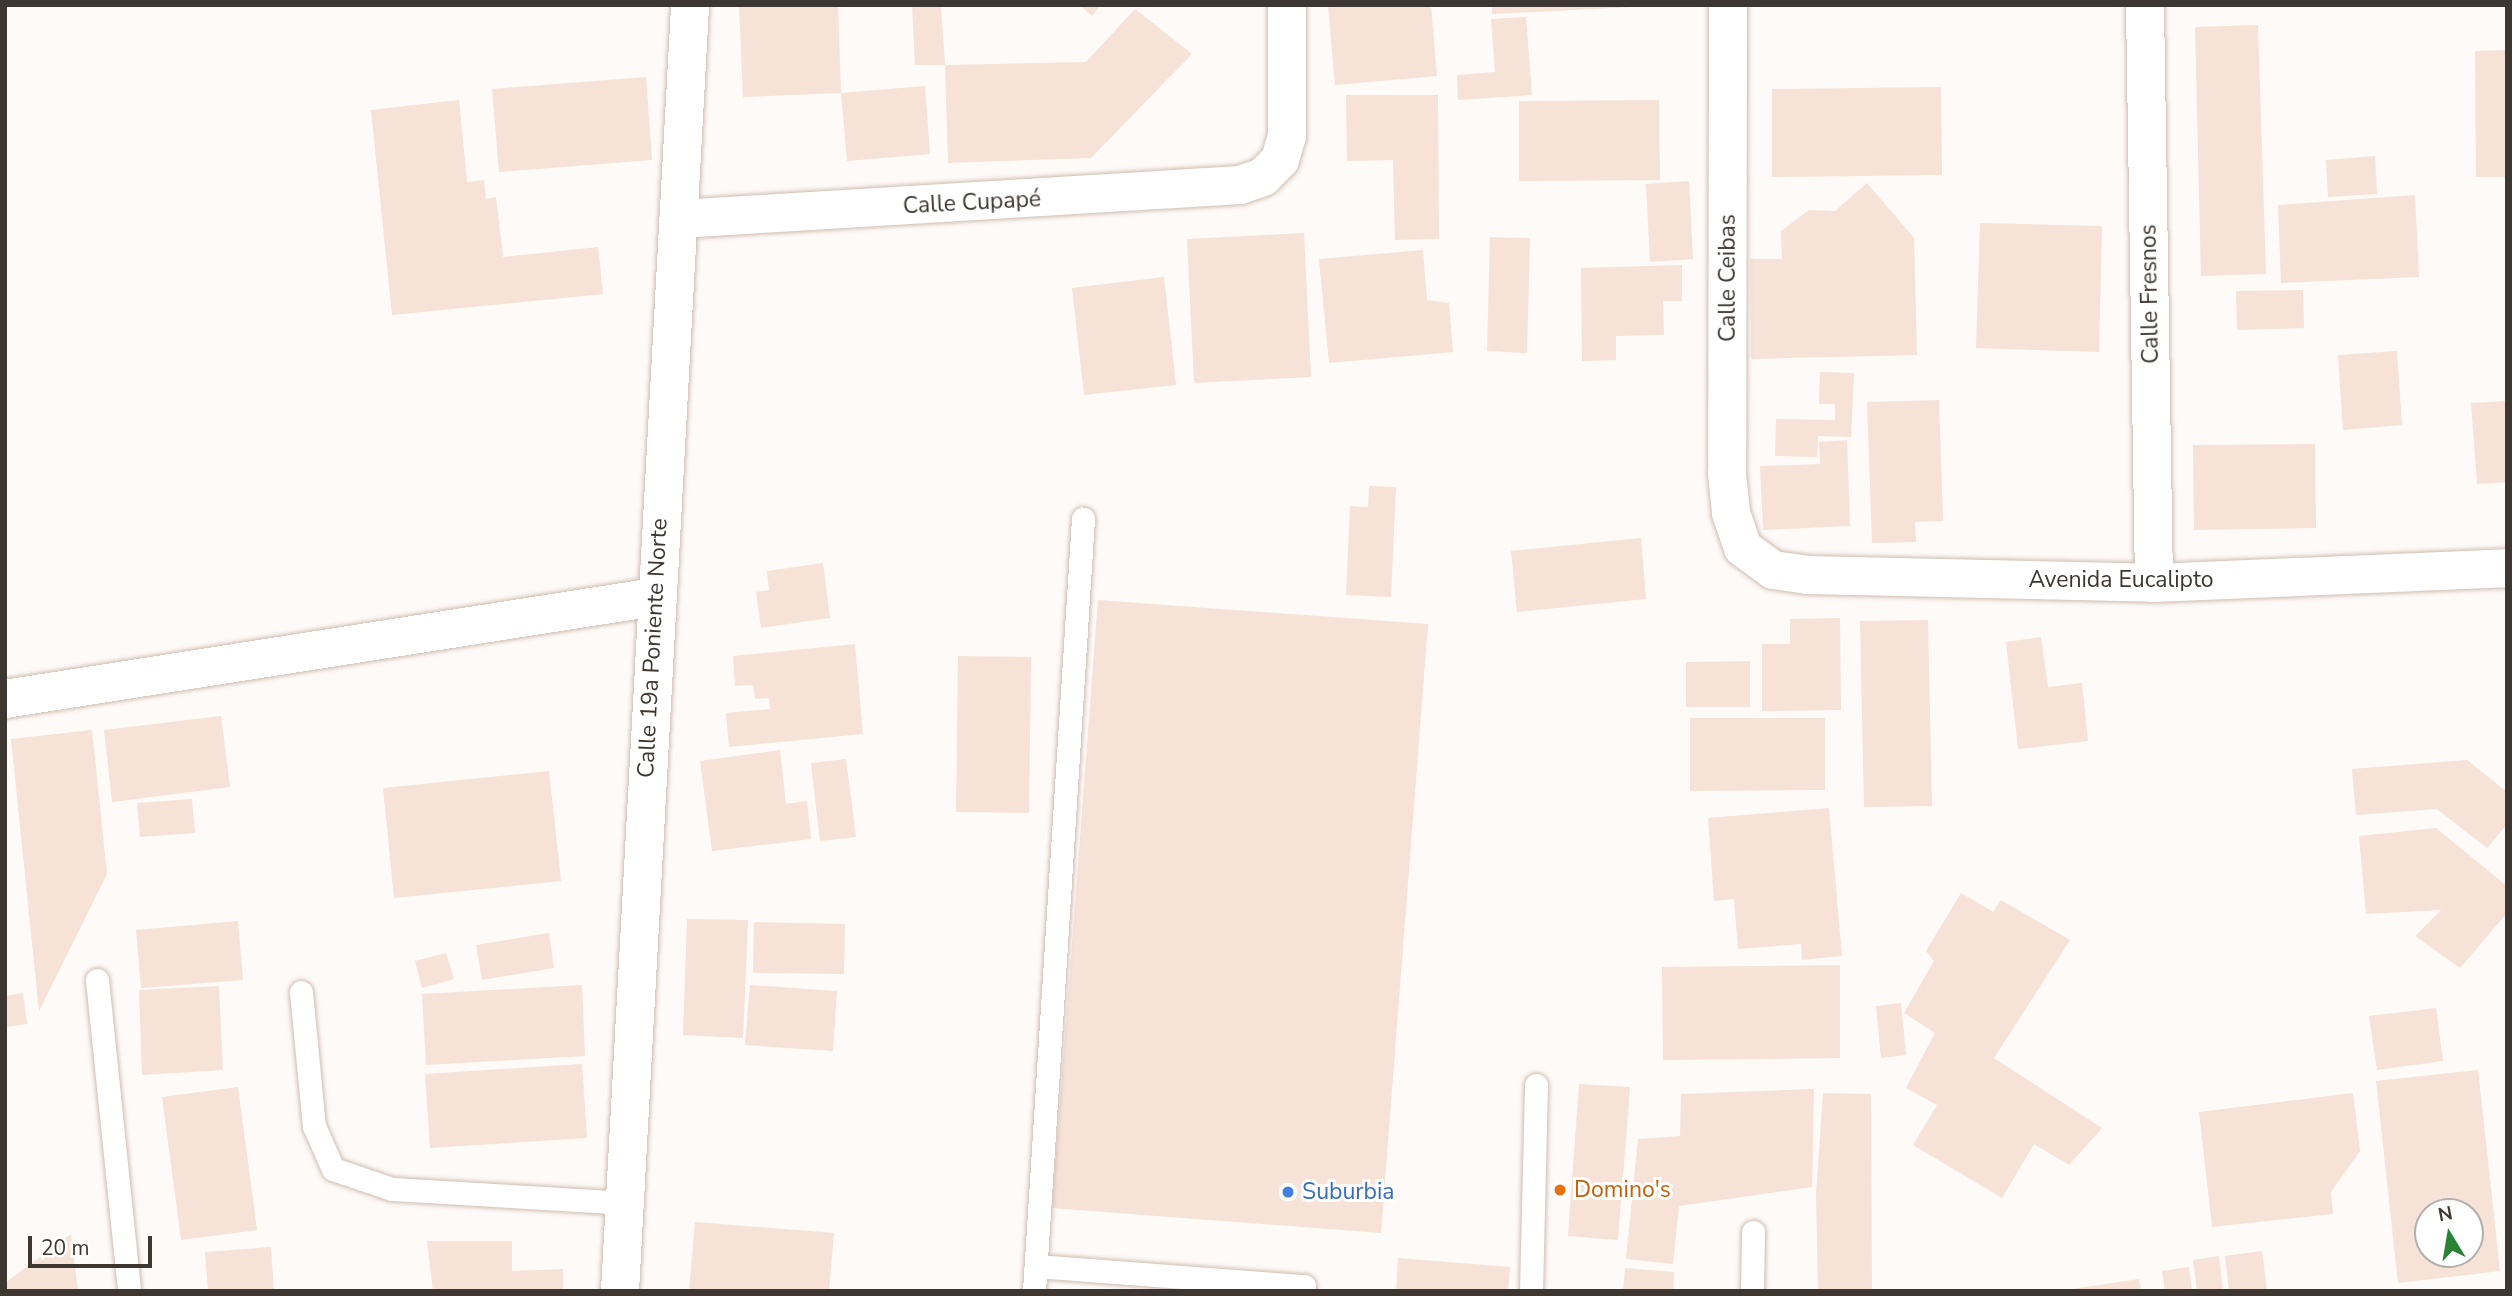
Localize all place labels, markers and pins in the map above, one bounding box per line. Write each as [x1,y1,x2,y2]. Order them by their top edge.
place label: Domino's [1574,1176,1671,1204]
place label: Suburbia [1302,1178,1395,1206]
marker: Domino's [1552,1182,1568,1198]
marker: Suburbia [1280,1184,1296,1200]

